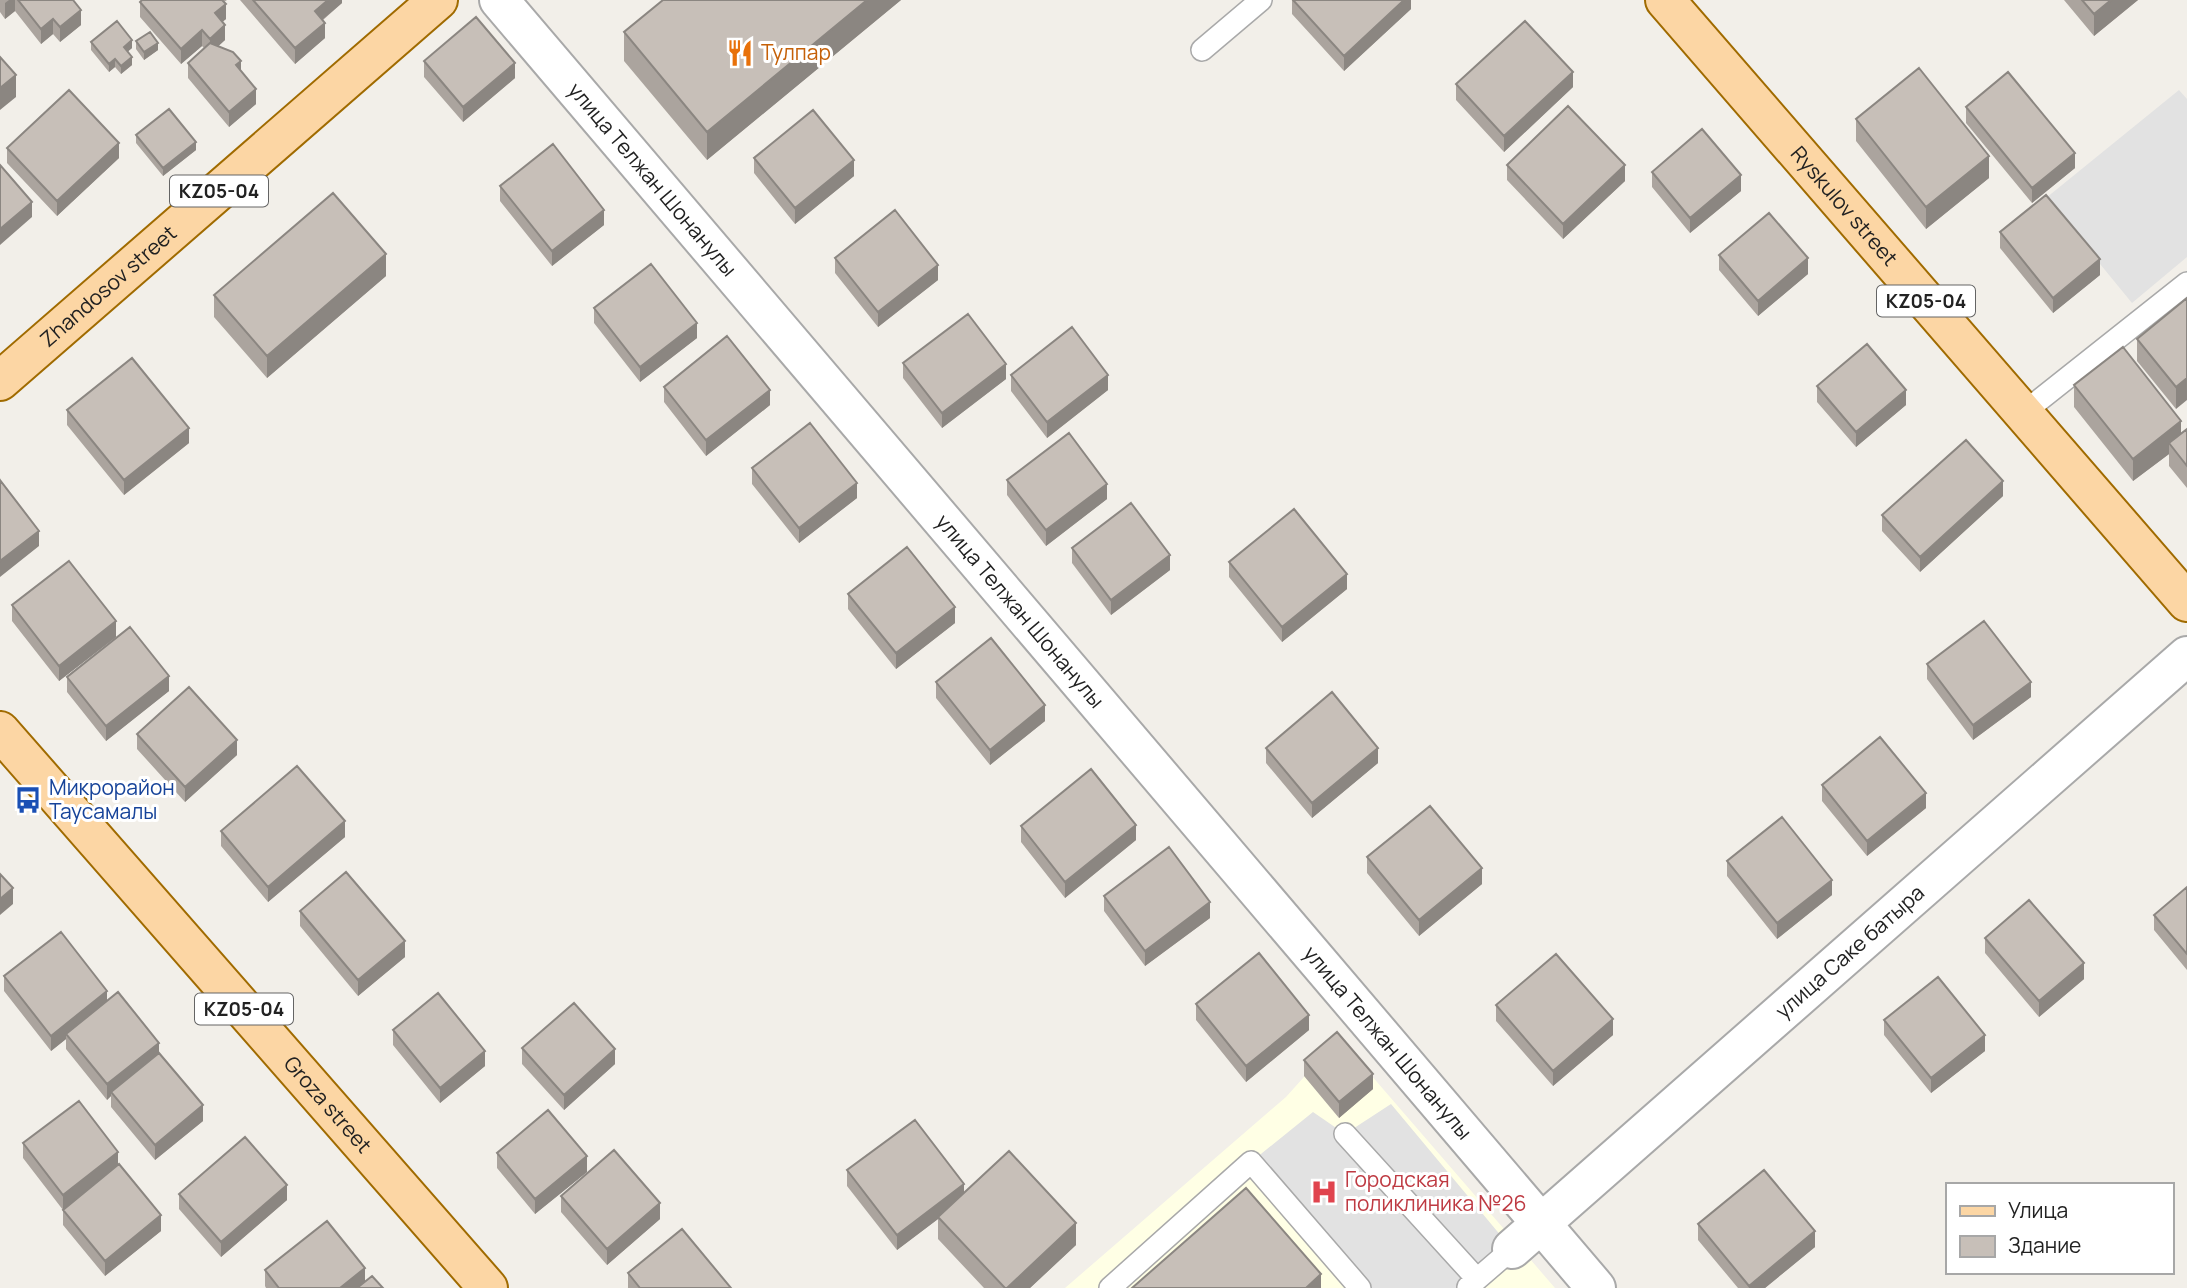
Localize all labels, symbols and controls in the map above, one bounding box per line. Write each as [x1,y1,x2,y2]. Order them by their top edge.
restaurant icon: Тулпар [725,38,755,68]
place label: Тулпар [761,38,831,66]
street label: улица Телжан Шонанулы [562,76,743,282]
street label: Ryskulov street [1785,140,1904,271]
road number: KZ05-04 [170,176,268,206]
street label: Zhandosov street [34,219,182,353]
road number: KZ05-04 [1877,286,1975,316]
street label: улица Телжан Шонанулы [930,508,1111,714]
place label: Микрорайон Таусамалы [49,773,175,825]
bus stop icon: Микрорайон Таусамалы [13,785,43,815]
street label: улица Саке батыра [1769,878,1930,1024]
street label: улица Телжан Шонанулы [1298,939,1479,1145]
road number: KZ05-04 [195,993,293,1024]
street label: Groza street [278,1050,378,1159]
place label: Городская поликлиника №26 [1345,1165,1527,1217]
hospital icon: Городская поликлиника №26 [1309,1177,1339,1207]
legend [1946,1183,2173,1274]
text: Улица [2008,1196,2068,1224]
text: Здание [2008,1231,2081,1259]

